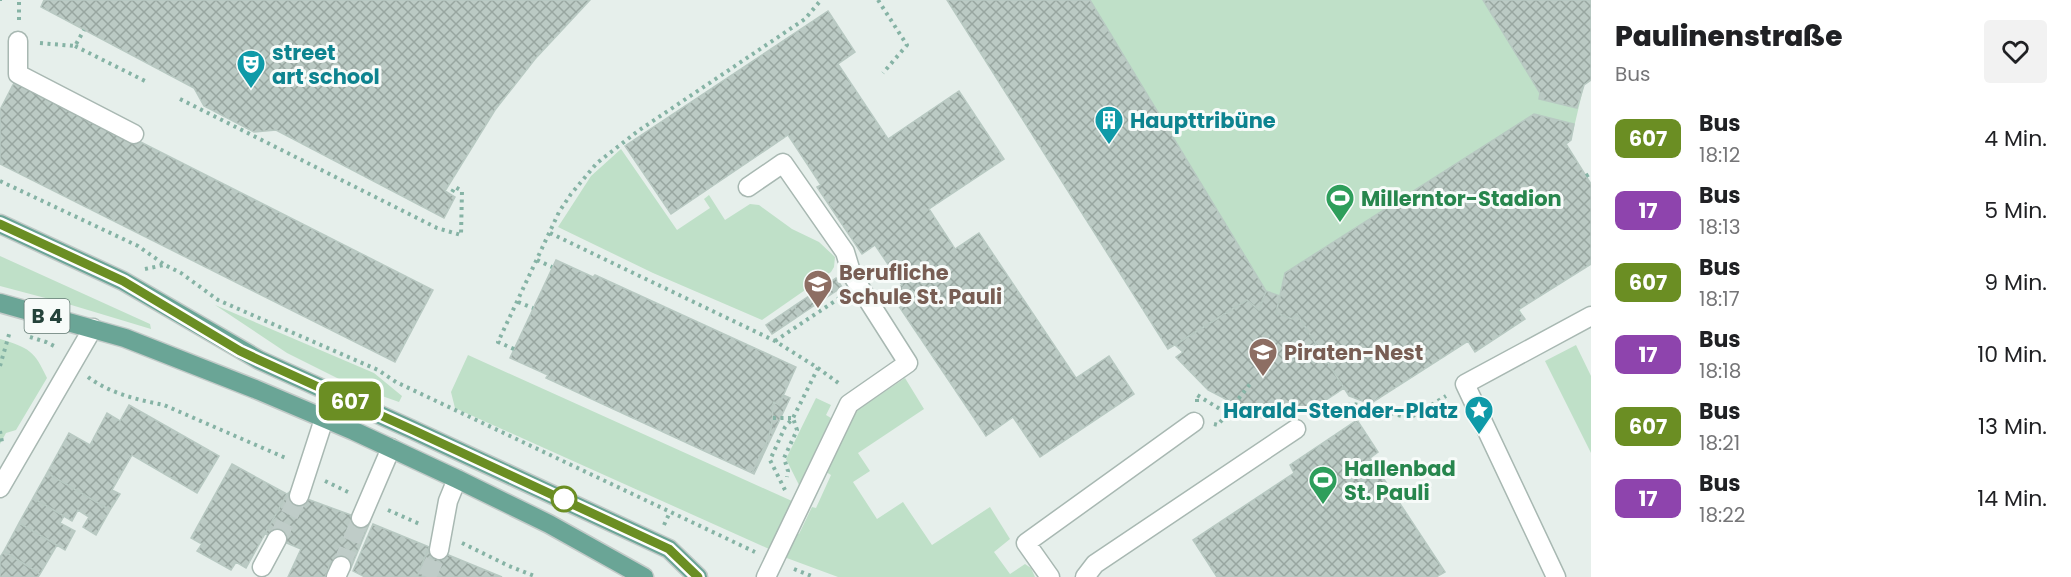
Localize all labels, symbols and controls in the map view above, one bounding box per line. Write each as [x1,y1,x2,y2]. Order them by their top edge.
text: Paulinenstraße [1615,17,1843,56]
button: heart [1984,20,2047,83]
place label: street art school [272,38,380,91]
theatre icon: street art school [235,48,267,90]
text: Bus [1615,60,1651,88]
building icon: Haupttribüne [1093,104,1125,146]
place label: Haupttribüne [1130,106,1276,135]
text: Bus [1699,108,1741,139]
text: 4 Min. [1984,123,2047,154]
text: 607 [1629,124,1667,153]
text: 18:12 [1699,141,1740,169]
text: Bus [1699,180,1741,211]
sports icon: Millerntor-Stadion [1324,182,1356,224]
place label: Millerntor-Stadion [1361,184,1562,213]
text: 5 Min. [1984,195,2047,226]
text: 17 [1638,196,1658,225]
text: 18:13 [1699,213,1740,241]
text: Bus [1699,252,1741,283]
place label: Berufliche Schule St. Pauli [839,258,1002,311]
text: 9 Min. [1984,267,2047,298]
school or university icon: Berufliche Schule St. Pauli [802,268,834,310]
text: 607 [1629,268,1667,297]
text: 18:17 [1699,285,1740,313]
road number: B 4 [24,299,70,333]
text: Bus [1699,324,1741,355]
school or university icon: Piraten-Nest [1247,336,1279,378]
place label: Piraten-Nest [1284,338,1423,367]
text: 10 Min. [1977,339,2047,370]
text: 17 [1638,340,1658,369]
text: 18:18 [1699,357,1741,385]
line badge: 607 [316,382,385,420]
text: 607 [331,387,369,416]
place icon: Harald-Stender-Platz [1463,394,1495,436]
place label: Harald-Stender-Platz [1223,396,1458,425]
text: Bus [1699,396,1741,427]
text: 13 Min. [1978,411,2047,442]
text: 607 [1629,412,1667,441]
text: 18:21 [1699,429,1740,457]
place label: Hallenbad St. Pauli [1344,454,1456,507]
sports icon: Hallenbad St. Pauli [1307,464,1339,506]
text: Bus [1699,468,1741,499]
text: 14 Min. [1977,483,2047,514]
text: 17 [1638,484,1658,513]
unlabelled marker [551,486,577,512]
text: 18:22 [1699,501,1745,529]

